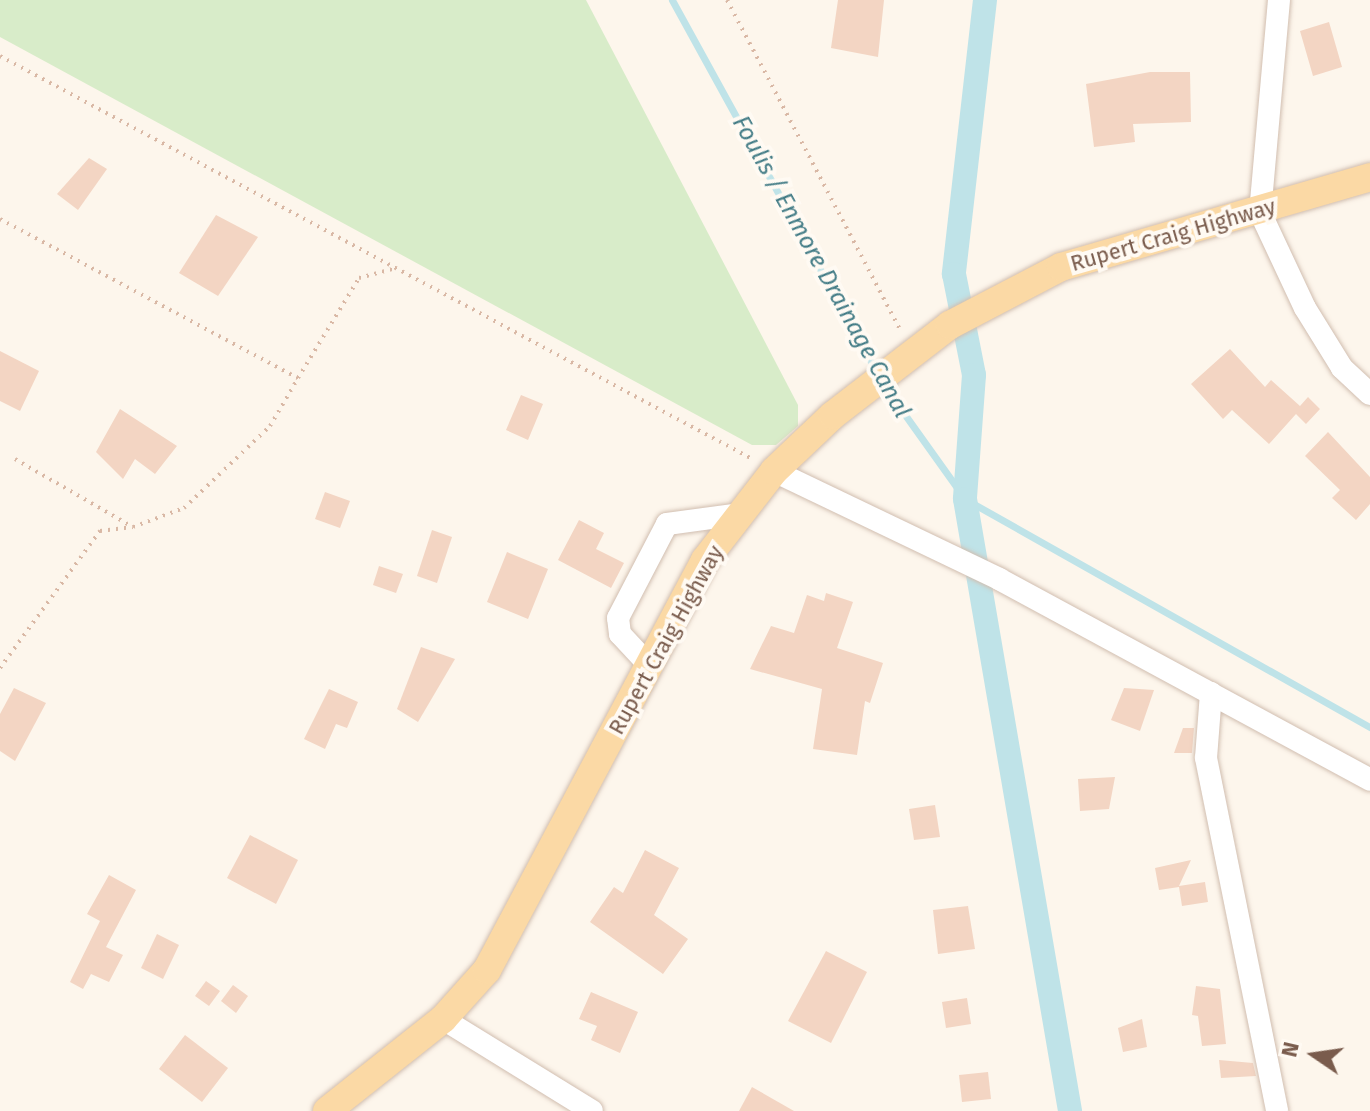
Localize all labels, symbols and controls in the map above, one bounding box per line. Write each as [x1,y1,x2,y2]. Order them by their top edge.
water label: Foulis / Enmore Drainage Canal [726,111,916,423]
street label: Rupert Craig Highway [1067,193,1279,277]
street label: Rupert Craig Highway [603,541,729,739]
north arrow [1274,1015,1354,1095]
text: N [1275,1039,1305,1060]

